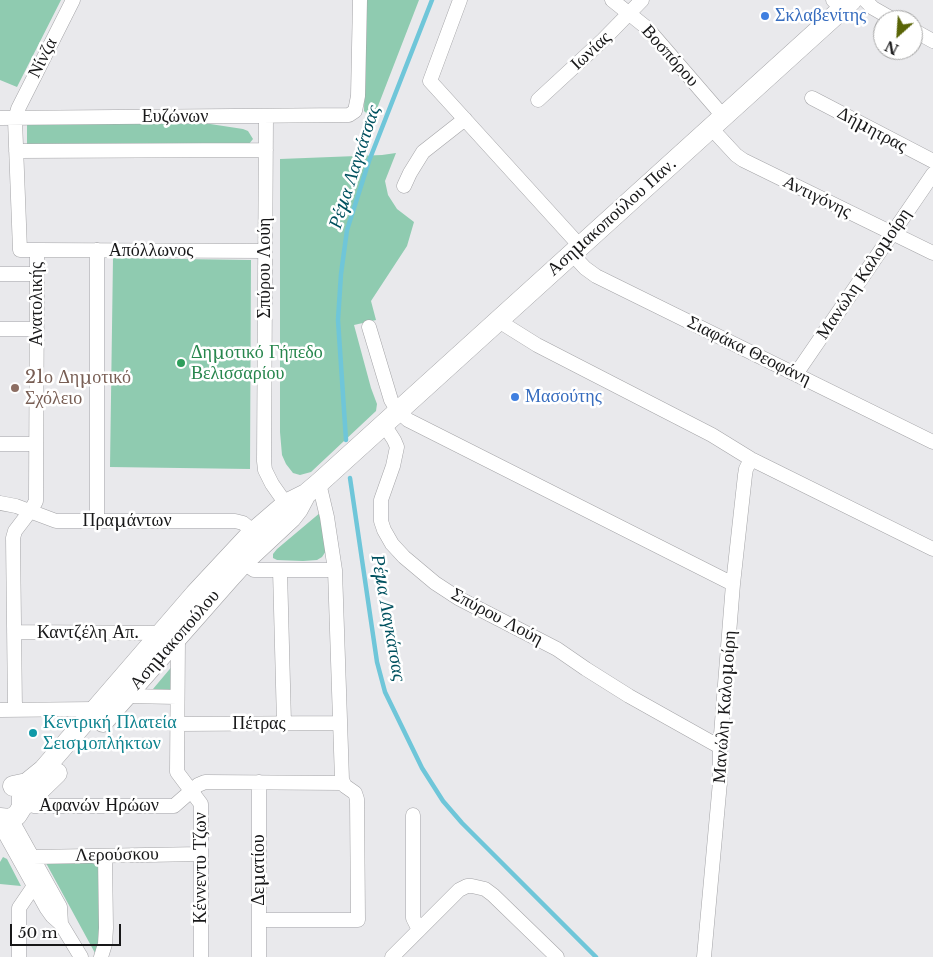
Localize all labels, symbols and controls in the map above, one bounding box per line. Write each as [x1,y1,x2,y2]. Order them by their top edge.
place label: Σκλαβενίτης [775,5,866,27]
marker: Σκλαβενίτης [759,10,771,22]
north arrow [873,10,923,60]
street label: Βοσπόρου [637,21,703,91]
street label: Ιωνίας [566,27,616,75]
street label: Νίνζα [24,34,62,82]
text: N [882,37,902,59]
water label: Ρέμα Λαγκάτσας [324,102,386,232]
street label: Δήμητρας [833,103,911,157]
street label: Ευζώνων [142,106,208,128]
street label: Ασημακοπούλου Παν. [543,153,681,281]
street label: Αντιγόνης [779,171,855,223]
street label: Μανώλη Καλομοίρη [812,204,916,344]
street label: Σπύρου Λούη [254,218,276,318]
street label: Απόλλωνος [109,240,193,262]
street label: Ανατολικής [26,262,48,346]
street label: Σιαφάκα Θεοφάνη [684,312,814,390]
place label: Δημοτικό Γήπεδο Βελισσαρίου [191,342,323,384]
marker: Δημοτικό Γήπεδο Βελισσαρίου [175,357,187,369]
place label: 21ο Δημοτικό Σχόλειο [25,367,131,409]
marker: 21ο Δημοτικό Σχόλειο [9,382,21,394]
place label: Μασούτης [525,386,602,408]
marker: Μασούτης [509,391,521,403]
street label: Πραμάντων [82,510,172,532]
water label: Ρέμα Λαγκάτσας [366,553,410,683]
street label: Σπύρου Λούη [447,584,547,650]
street label: Ασημακοπούλου [126,585,224,695]
street label: Καντζέλη Απ. [37,622,139,644]
street label: Μανώλη Καλομοίρη [709,630,741,784]
place label: Κεντρική Πλατεία Σεισμοπλήκτων [43,712,177,754]
street label: Πέτρας [232,713,286,735]
marker: Κεντρική Πλατεία Σεισμοπλήκτων [27,727,39,739]
street label: Αφανών Ηρώων [39,795,159,817]
street label: Κέννεντυ Τζων [190,812,212,924]
street label: Δεματίου [248,834,270,906]
street label: Λερούσκου [75,843,159,867]
scale bar [12,914,124,946]
text: 50 m [18,923,58,942]

